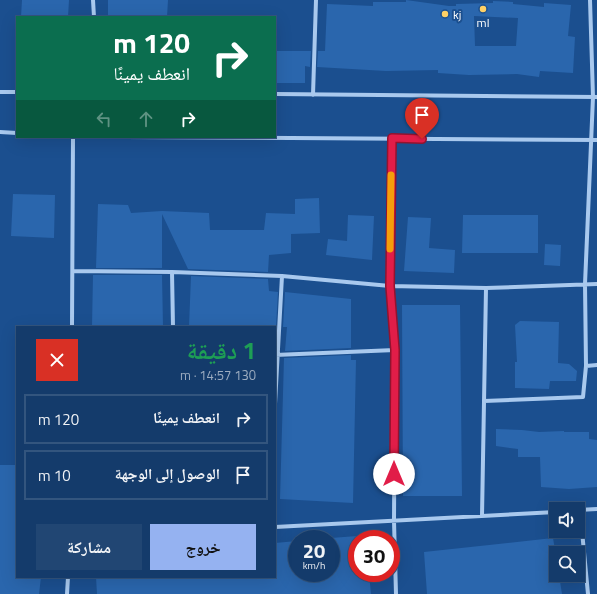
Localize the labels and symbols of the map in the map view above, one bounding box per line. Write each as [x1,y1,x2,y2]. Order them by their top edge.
marker: ml [478,4,488,14]
place label: kj [453,5,461,24]
marker: kj [440,9,450,19]
place label: ml [477,13,489,32]
pin [405,98,439,139]
position arrow [373,453,415,495]
speed limit sign: 30 [348,530,400,582]

